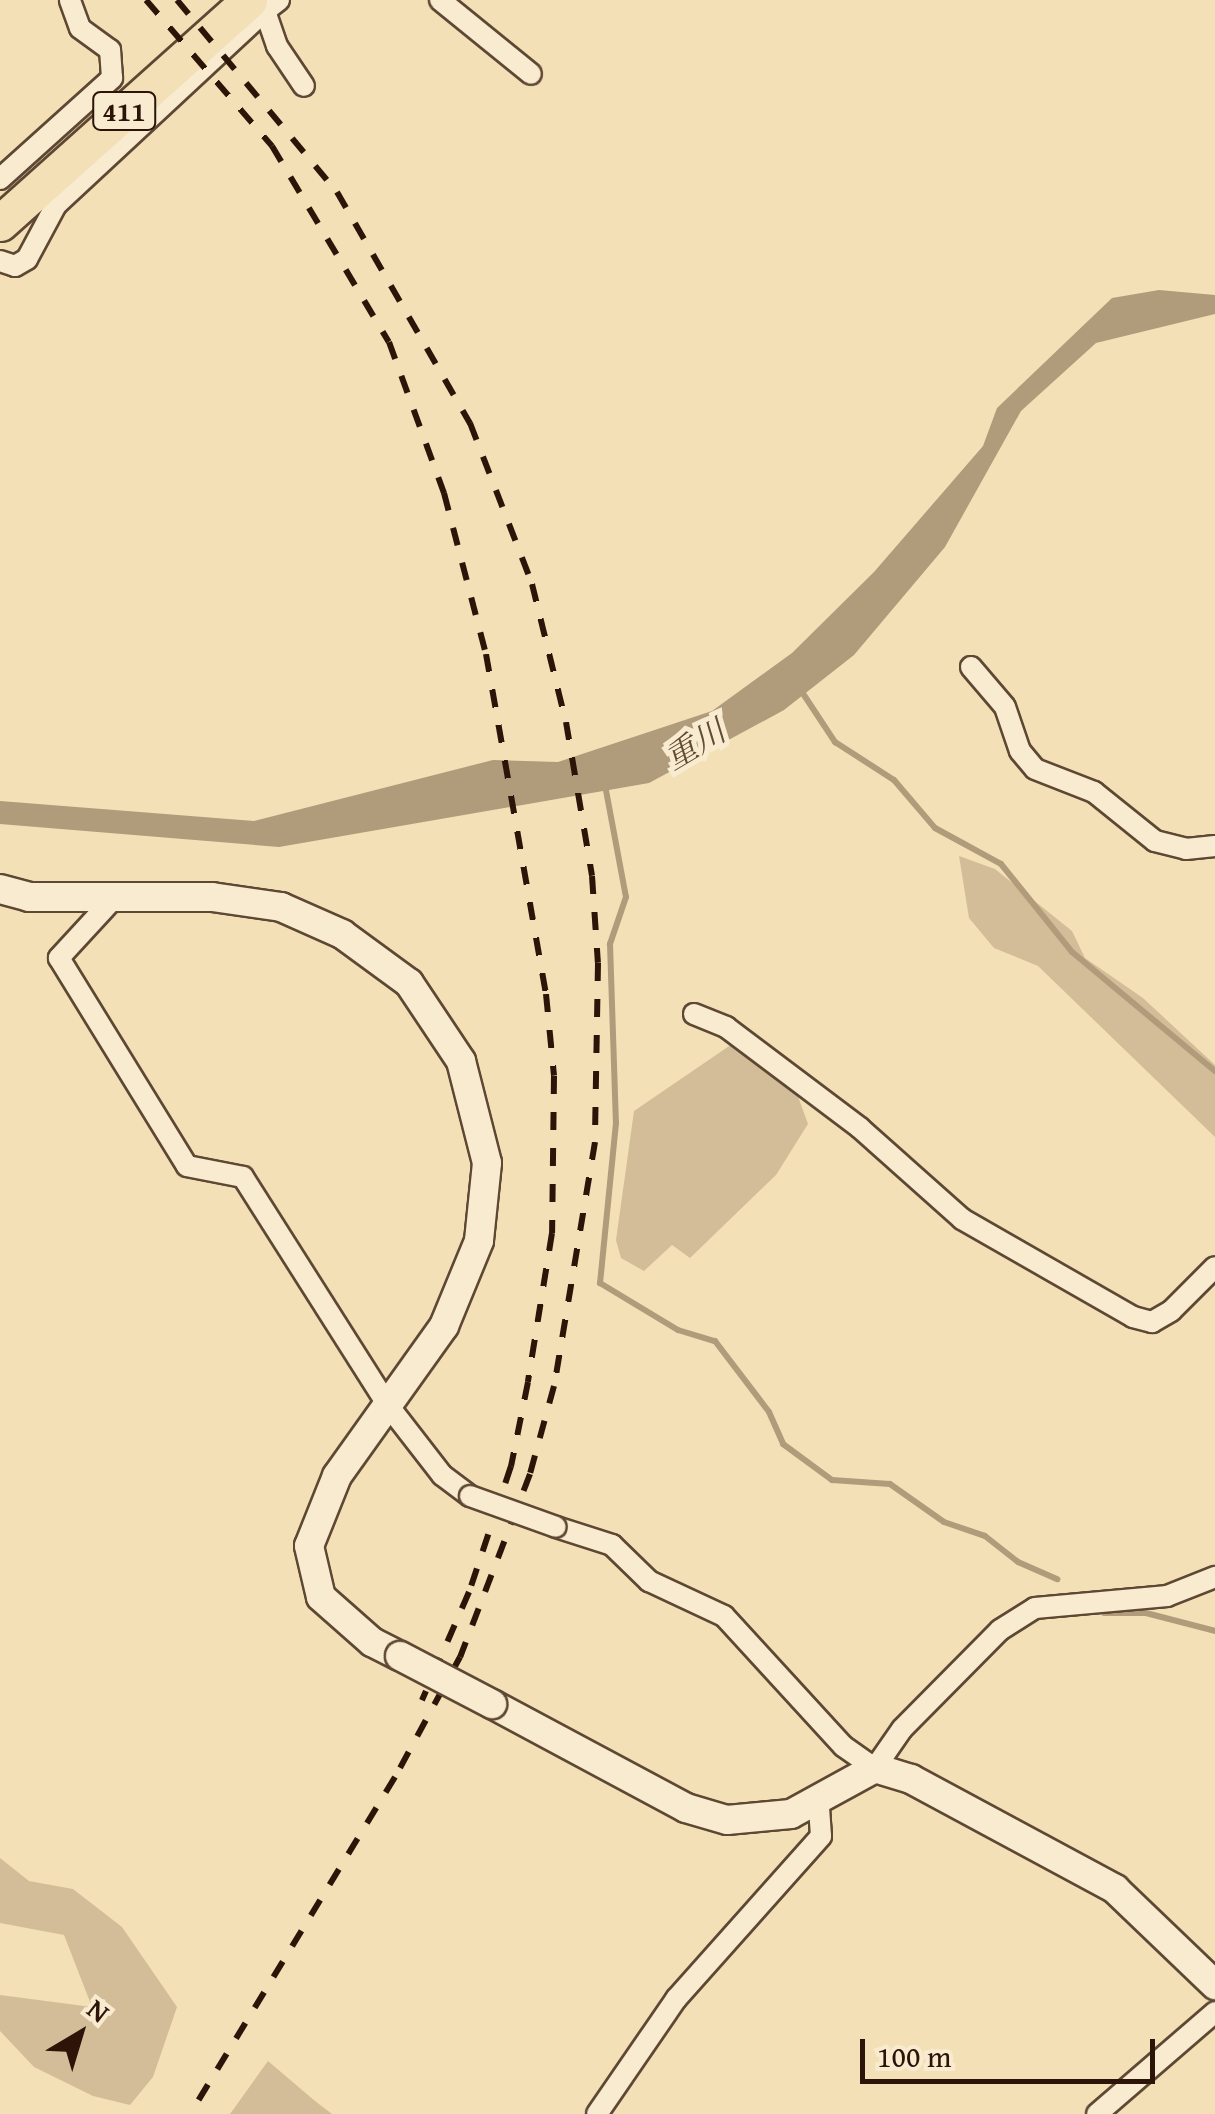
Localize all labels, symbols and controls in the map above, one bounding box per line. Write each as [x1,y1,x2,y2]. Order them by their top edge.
road number: 411 [92,88,156,134]
water label: 重川 [658,712,732,778]
north arrow [30,1984,130,2084]
text: N [79,1988,119,2032]
scale bar [865,2019,1160,2081]
text: 100 m [877,2034,951,2078]

